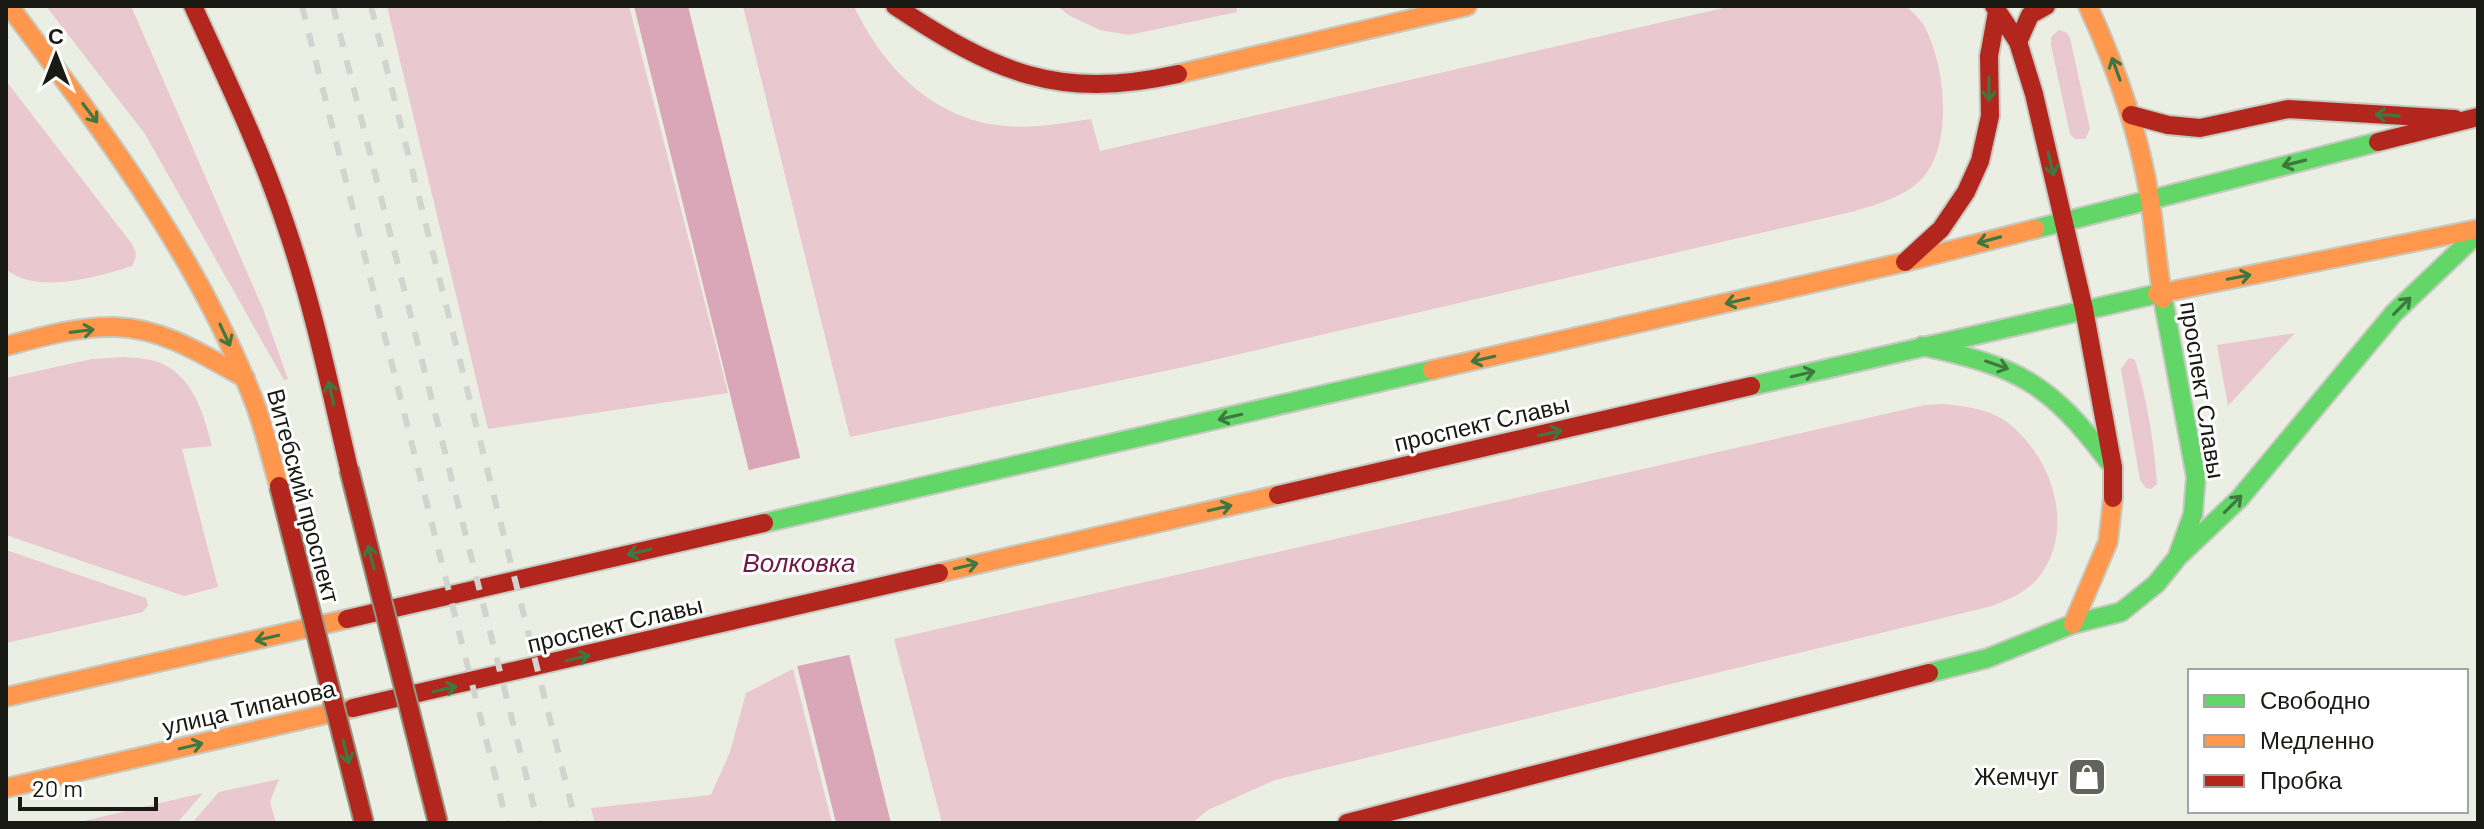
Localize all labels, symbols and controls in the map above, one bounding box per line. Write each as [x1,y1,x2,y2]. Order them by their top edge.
north arrow [16,16,96,96]
text: С [48,22,64,48]
one-way arrow [2108,57,2122,82]
one-way arrow [1982,75,1997,102]
one-way arrow [81,102,98,123]
one-way arrow [2374,107,2401,122]
one-way arrow [2044,150,2059,176]
one-way arrow [2281,156,2307,171]
one-way arrow [1977,233,2003,248]
one-way arrow [2225,269,2251,284]
one-way arrow [1724,294,1750,309]
one-way arrow [2392,297,2412,316]
street label: проспект Славы [2175,299,2232,481]
one-way arrow [218,322,233,347]
one-way arrow [69,323,95,338]
one-way arrow [1471,352,1497,367]
one-way arrow [1985,359,2010,374]
one-way arrow [1790,366,1816,381]
one-way arrow [323,381,338,407]
street label: Витебский проспект [262,385,347,606]
street label: проспект Славы [1391,388,1572,457]
one-way arrow [1218,410,1243,425]
one-way arrow [1537,424,1562,439]
one-way arrow [2223,495,2243,514]
one-way arrow [1206,500,1232,515]
one-way arrow [363,545,378,571]
one-way arrow [626,546,652,561]
water label: Волковка [743,546,855,577]
one-way arrow [953,558,978,573]
street label: проспект Славы [524,589,705,658]
one-way arrow [254,631,280,646]
one-way arrow [565,650,590,665]
legend [2188,669,2468,813]
street label: улица Типанова [159,672,339,741]
one-way arrow [432,681,457,696]
text: Свободно [2260,685,2370,714]
text: Медленно [2260,725,2374,754]
one-way arrow [178,738,204,753]
one-way arrow [339,739,354,765]
shop icon: Жемчуг [2066,756,2108,798]
scale bar [20,761,156,811]
place label: Жемчуг [1974,761,2059,790]
text: Пробка [2260,765,2343,794]
text: 20 m [32,773,83,802]

